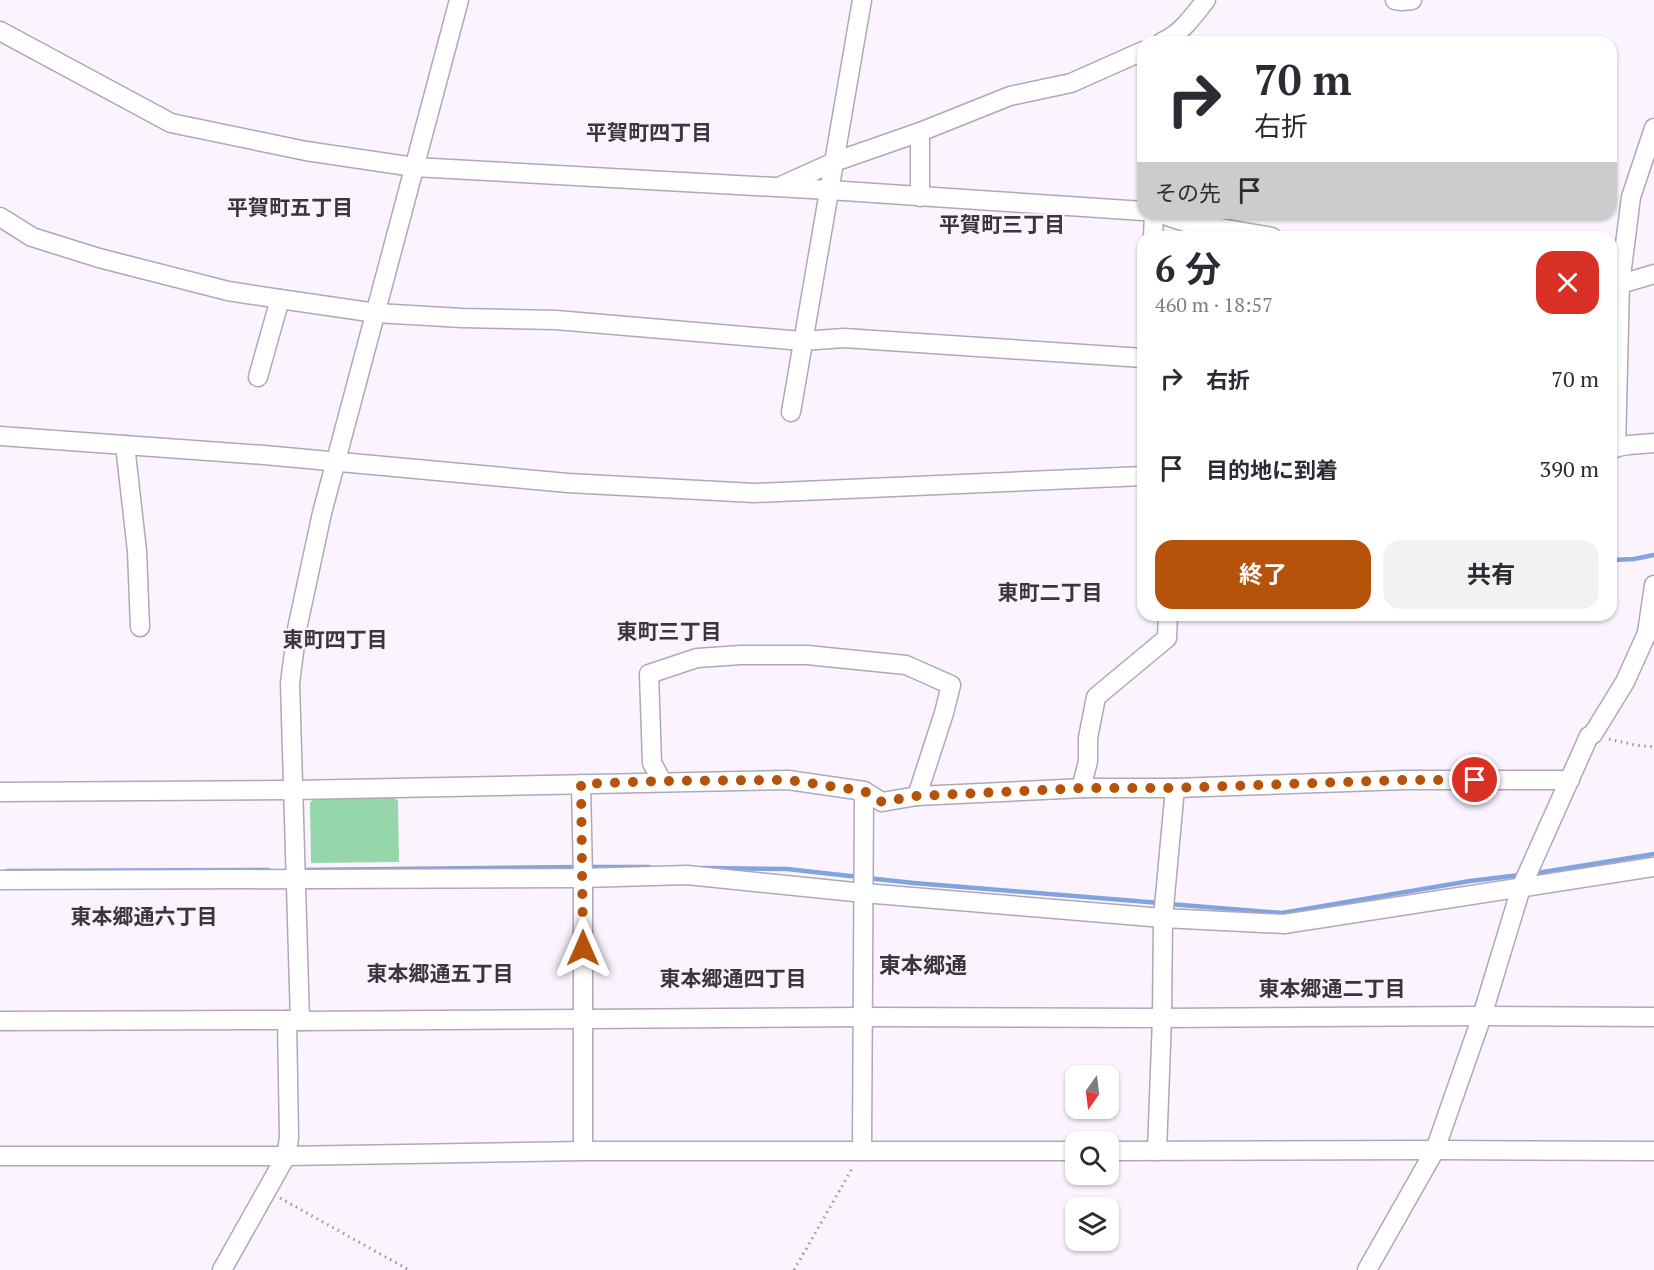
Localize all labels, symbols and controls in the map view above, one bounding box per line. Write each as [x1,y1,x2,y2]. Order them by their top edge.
text: 70 m [1254,51,1352,107]
icon: right [1155,60,1233,138]
text: 右折 [1254,108,1308,144]
district label: 平賀町四丁目 [586,118,712,146]
icon: arrive [1233,174,1266,207]
text: その先 [1155,178,1221,207]
district label: 平賀町五丁目 [227,193,353,221]
district label: 平賀町三丁目 [939,210,1065,238]
text: 6 分 [1155,245,1221,292]
button: close [1536,251,1599,314]
text: 460 m · 18:57 [1155,291,1273,318]
icon: right [1155,362,1188,395]
text: 70 m [1551,364,1599,393]
text: 右折 [1206,365,1250,394]
icon: arrive [1155,452,1188,485]
text: 390 m [1539,454,1599,483]
text: 目的地に到着 [1206,455,1338,484]
button: 終了 [1155,540,1371,609]
button: 共有 [1383,540,1599,609]
district label: 東町二丁目 [998,578,1103,606]
district label: 東町三丁目 [617,617,722,645]
district label: 東町四丁目 [283,625,388,653]
pin [1449,754,1500,805]
icon: arrive [1458,763,1491,796]
district label: 東本郷通六丁目 [71,902,218,930]
position arrow [551,916,615,980]
district label: 東本郷通 [879,950,967,979]
district label: 東本郷通五丁目 [367,959,514,987]
district label: 東本郷通四丁目 [660,964,807,992]
district label: 東本郷通二丁目 [1259,974,1406,1002]
north arrow [1065,1065,1119,1119]
map controls [1065,1065,1119,1251]
button: search [1065,1131,1119,1185]
button: layers [1065,1197,1119,1251]

